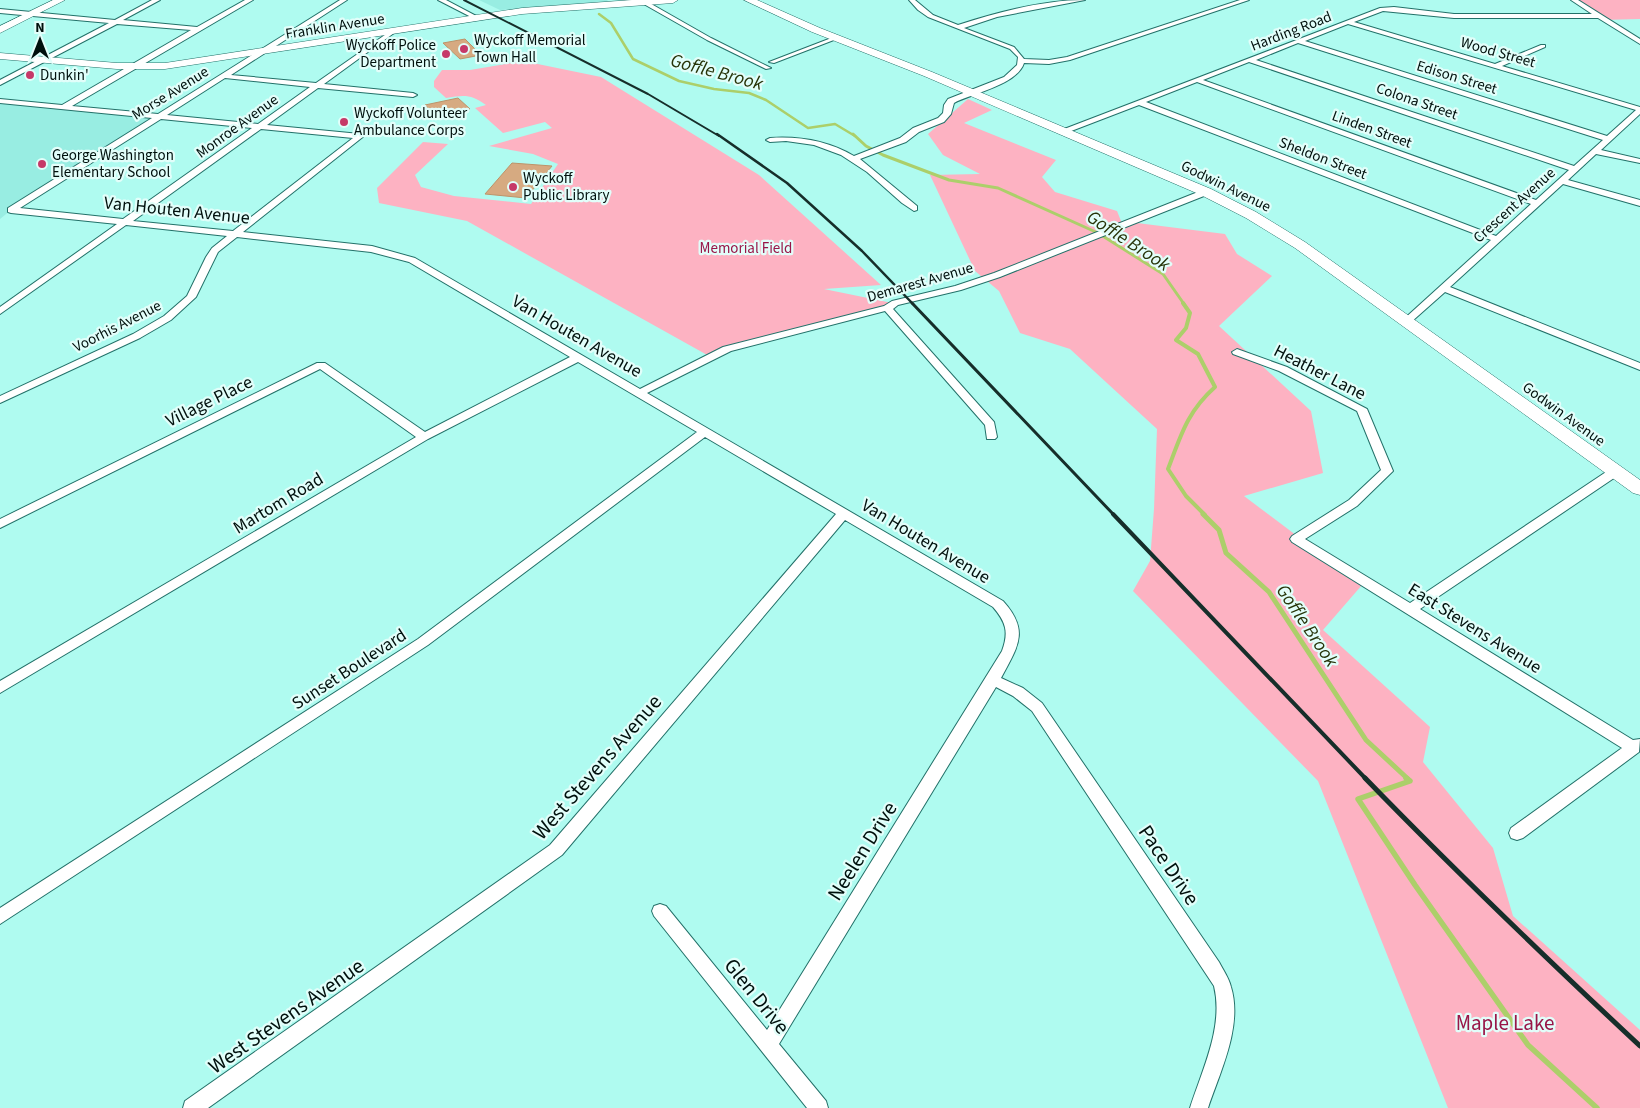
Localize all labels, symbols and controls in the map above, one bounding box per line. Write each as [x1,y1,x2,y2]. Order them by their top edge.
street label: Harding Road [1248,6,1335,57]
street label: Franklin Avenue [284,8,386,45]
north arrow [15,15,65,65]
text: N [35,18,45,38]
place label: Wyckoff Memorial Town Hall [474,30,586,68]
street label: Wood Street [1458,32,1538,73]
place label: Wyckoff Police Department [346,35,436,73]
marker: Wyckoff Memorial Town Hall [458,43,470,55]
water label: Goffle Brook [667,47,767,98]
marker: Wyckoff Police Department [440,48,452,60]
street label: Edison Street [1414,55,1500,100]
street label: Morse Avenue [128,61,213,125]
place label: Dunkin' [40,65,89,86]
marker: Dunkin' [24,69,36,81]
street label: Colona Street [1373,78,1460,125]
street label: Monroe Avenue [192,89,283,163]
place label: Wyckoff Volunteer Ambulance Corps [354,103,468,141]
street label: Linden Street [1329,105,1415,154]
marker: Wyckoff Volunteer Ambulance Corps [338,116,350,128]
street label: Sheldon Street [1276,132,1370,185]
place label: George Washington Elementary School [52,145,174,183]
street label: Godwin Avenue [1177,156,1274,217]
marker: George Washington Elementary School [36,158,48,170]
street label: Crescent Avenue [1469,163,1560,248]
place label: Wyckoff Public Library [523,168,610,206]
marker: Wyckoff Public Library [507,181,519,193]
street label: Van Houten Avenue [103,190,251,231]
water label: Goffle Brook [1081,204,1176,279]
park label: Memorial Field [700,238,792,259]
street label: Demarest Avenue [865,257,976,308]
street label: Van Houten Avenue [507,289,646,384]
street label: Voorhis Avenue [70,295,165,358]
street label: Heather Lane [1269,338,1370,406]
street label: Village Place [162,370,257,433]
street label: Godwin Avenue [1518,377,1609,452]
street label: Martom Road [228,467,328,540]
street label: Van Houten Avenue [857,493,995,590]
street label: East Stevens Avenue [1403,577,1546,680]
water label: Goffle Brook [1269,579,1345,673]
street label: Sunset Boulevard [287,623,411,716]
street label: West Stevens Avenue [525,688,669,846]
street label: Neelen Drive [820,796,904,906]
street label: Pace Drive [1131,819,1207,911]
street label: West Stevens Avenue [202,951,370,1081]
street label: Glen Drive [717,952,797,1040]
park label: Maple Lake [1456,1008,1554,1038]

